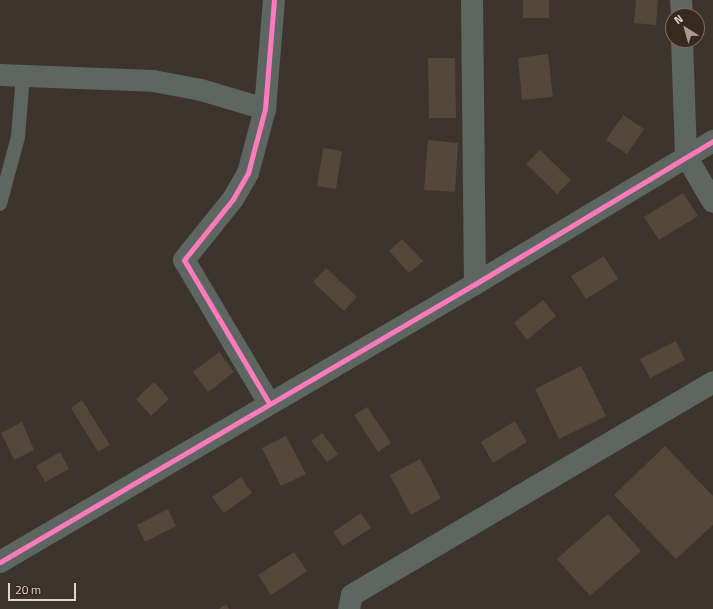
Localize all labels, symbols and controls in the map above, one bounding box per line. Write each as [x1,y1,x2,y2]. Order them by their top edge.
north arrow [665,8,705,48]
text: N [671,11,686,28]
scale bar [10,575,78,601]
text: 20 m [15,580,41,599]

